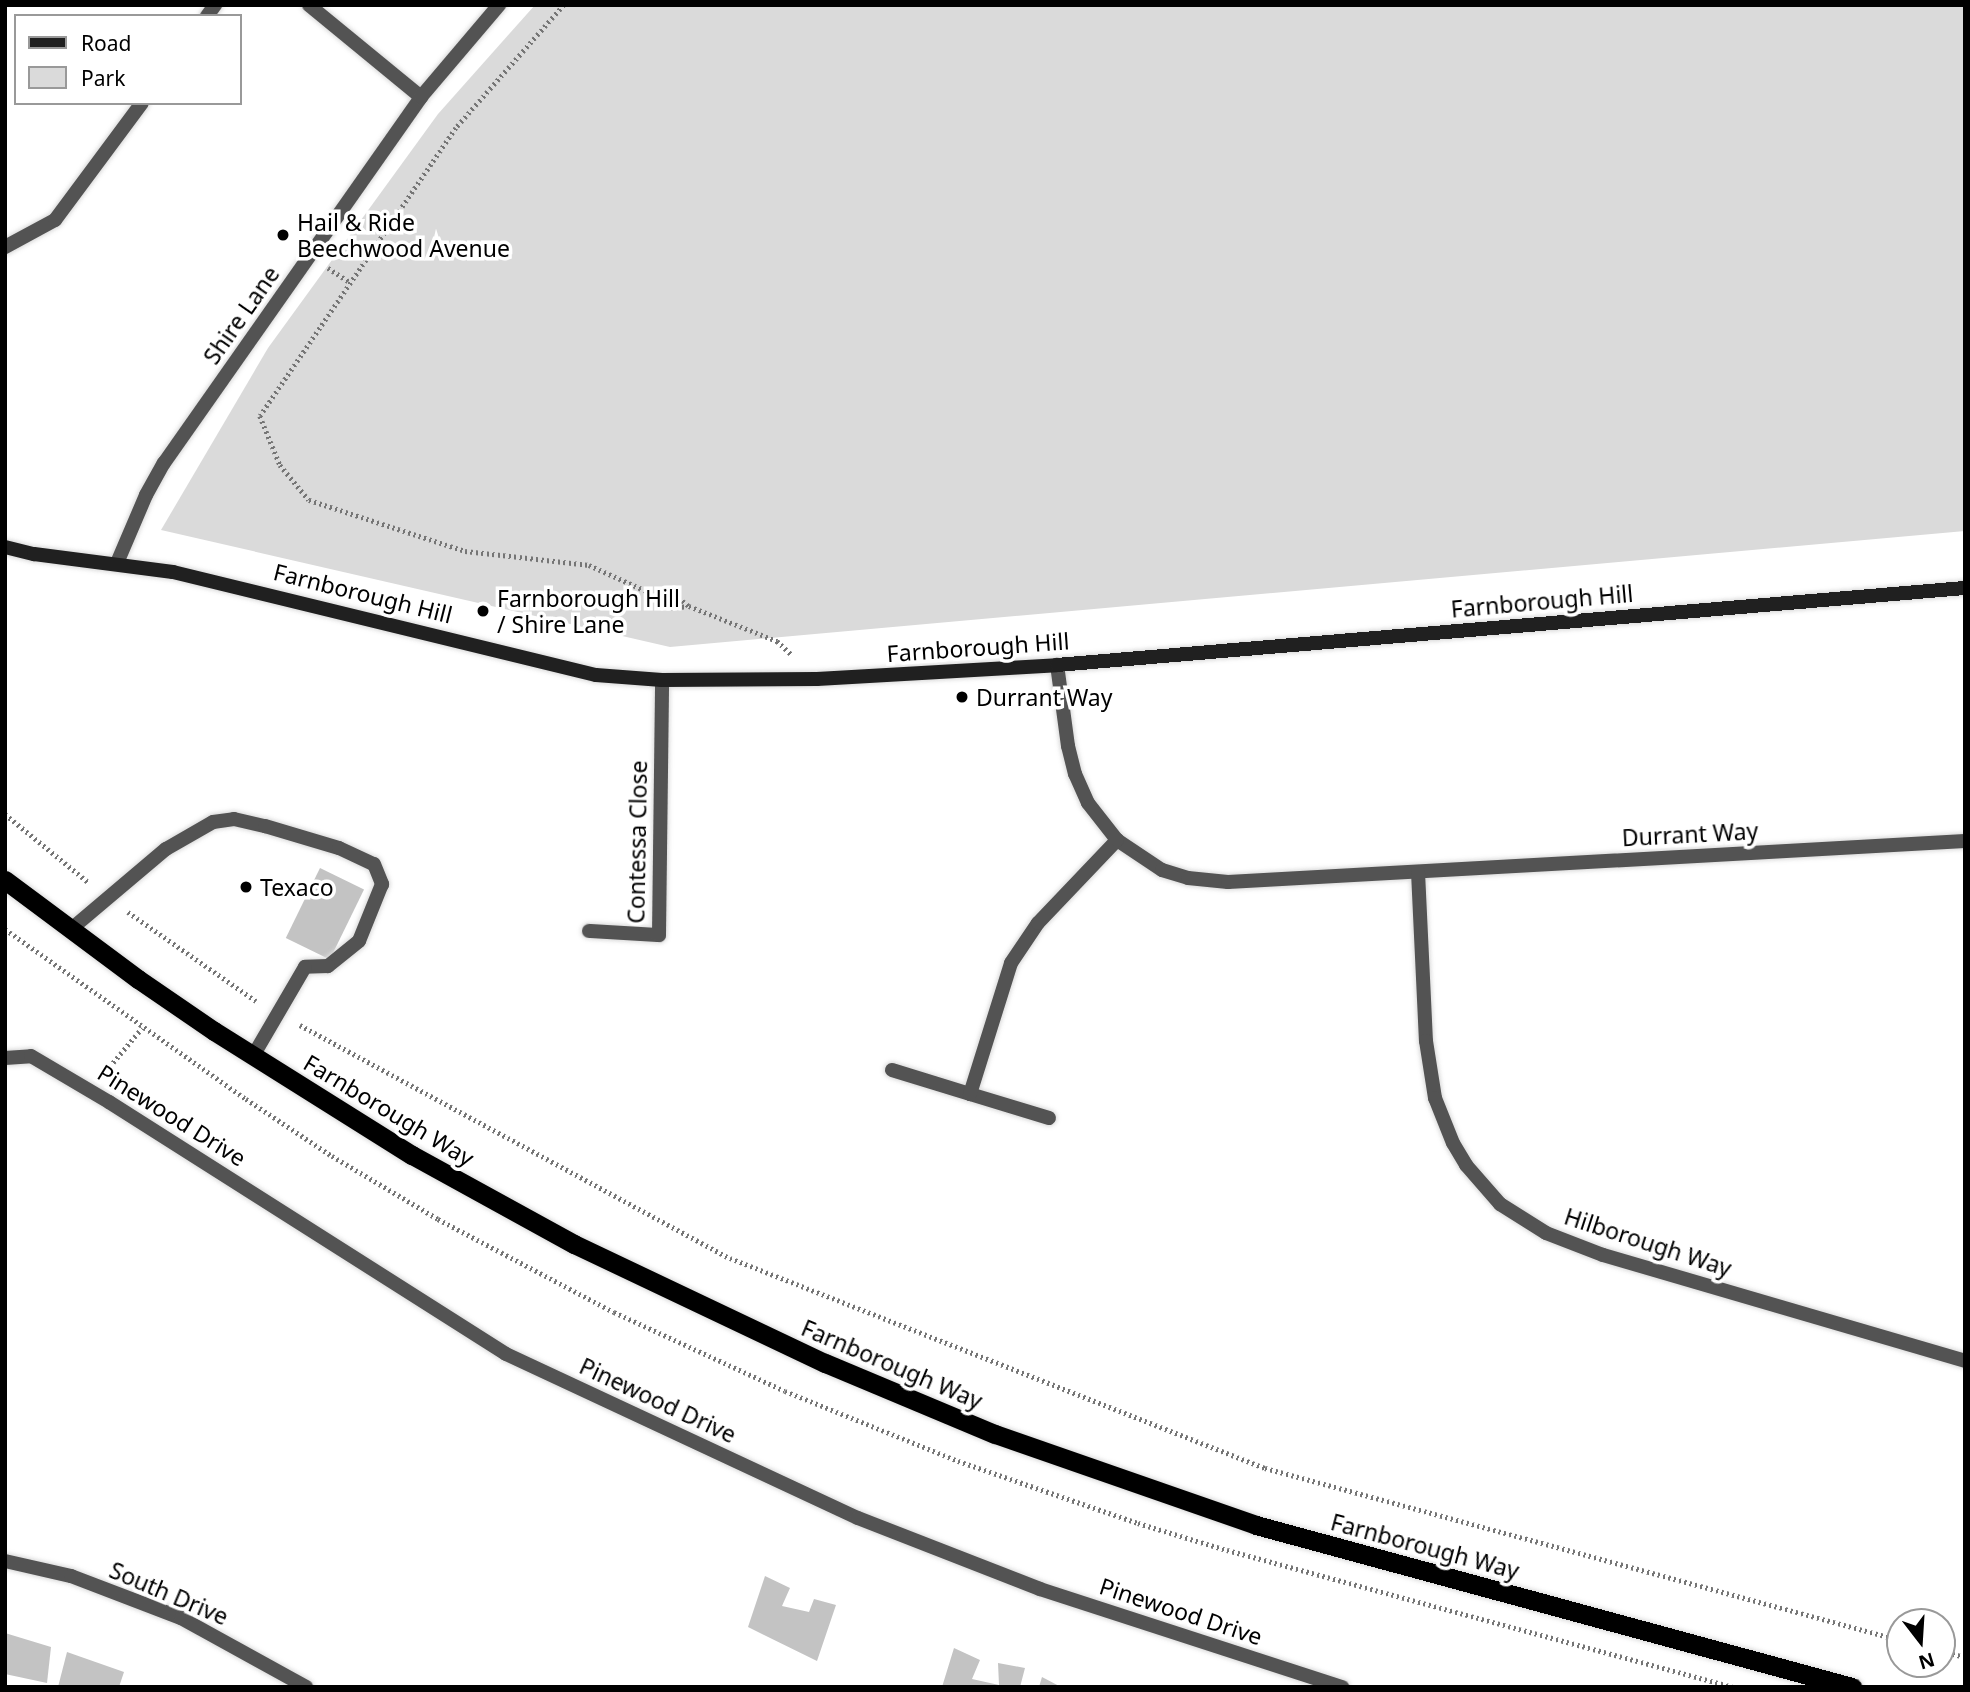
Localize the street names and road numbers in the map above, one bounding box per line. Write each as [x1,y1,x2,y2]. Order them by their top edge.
street label: Shire Lane [197,261,285,369]
street label: Farnborough Hill [271,557,455,629]
street label: Farnborough Hill [1450,579,1634,623]
street label: Farnborough Hill [886,627,1070,667]
street label: Contessa Close [622,760,652,924]
street label: Durrant Way [1621,817,1759,851]
street label: Farnborough Way [299,1048,479,1172]
street label: Pinewood Drive [93,1058,251,1172]
street label: Hilborough Way [1561,1202,1735,1282]
street label: Farnborough Way [797,1313,987,1415]
street label: Pinewood Drive [575,1352,741,1448]
street label: Farnborough Way [1328,1508,1522,1584]
street label: South Drive [106,1556,232,1630]
street label: Pinewood Drive [1096,1572,1266,1650]

